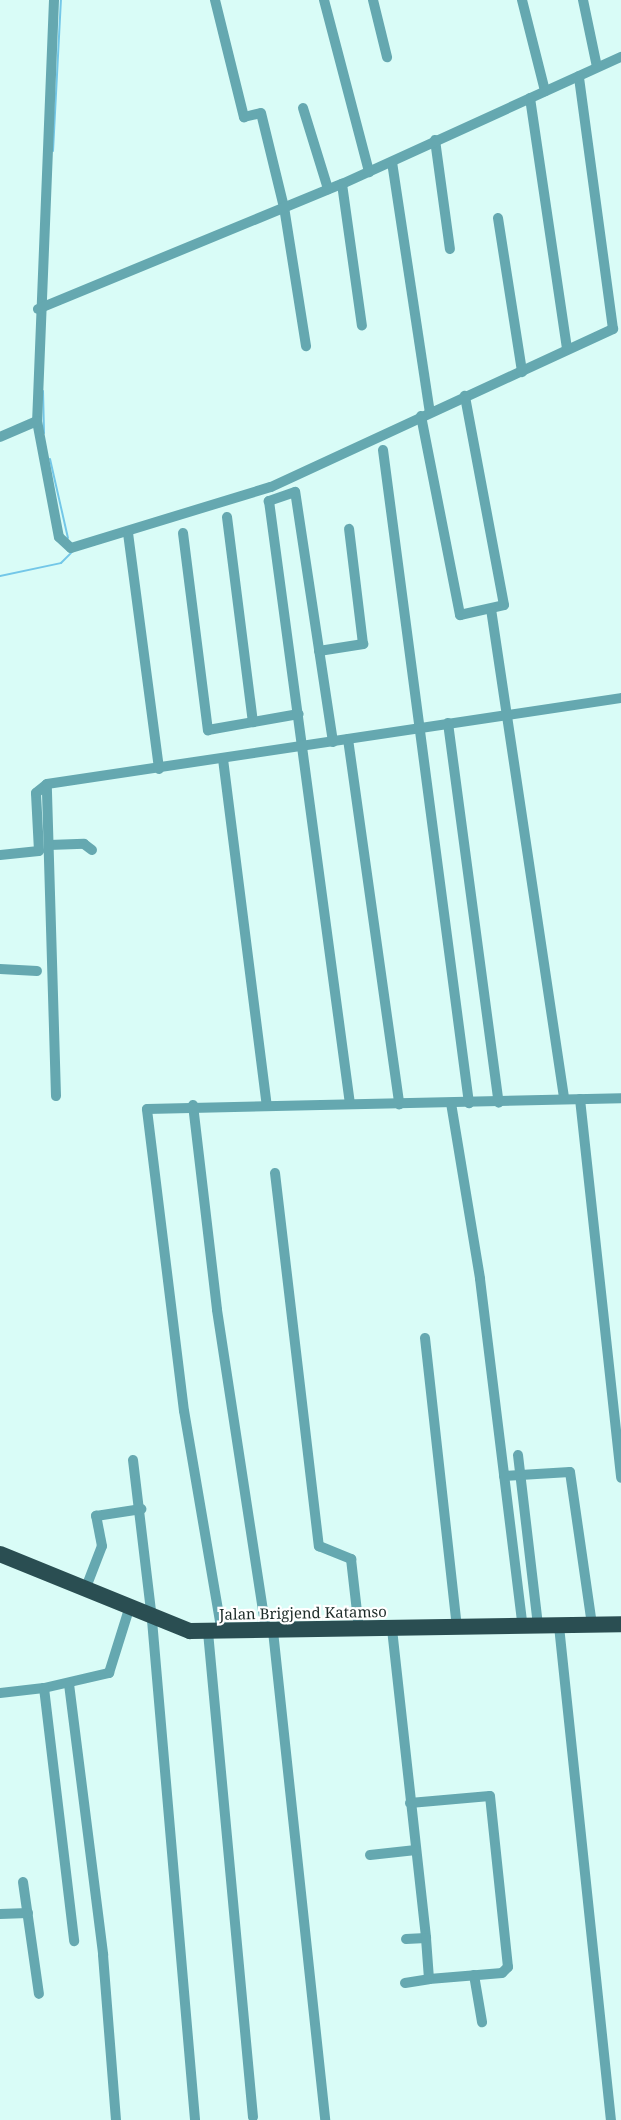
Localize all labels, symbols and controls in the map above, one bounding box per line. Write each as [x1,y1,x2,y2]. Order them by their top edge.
street label: Jalan Brigjend Katamso [219,1603,387,1623]

